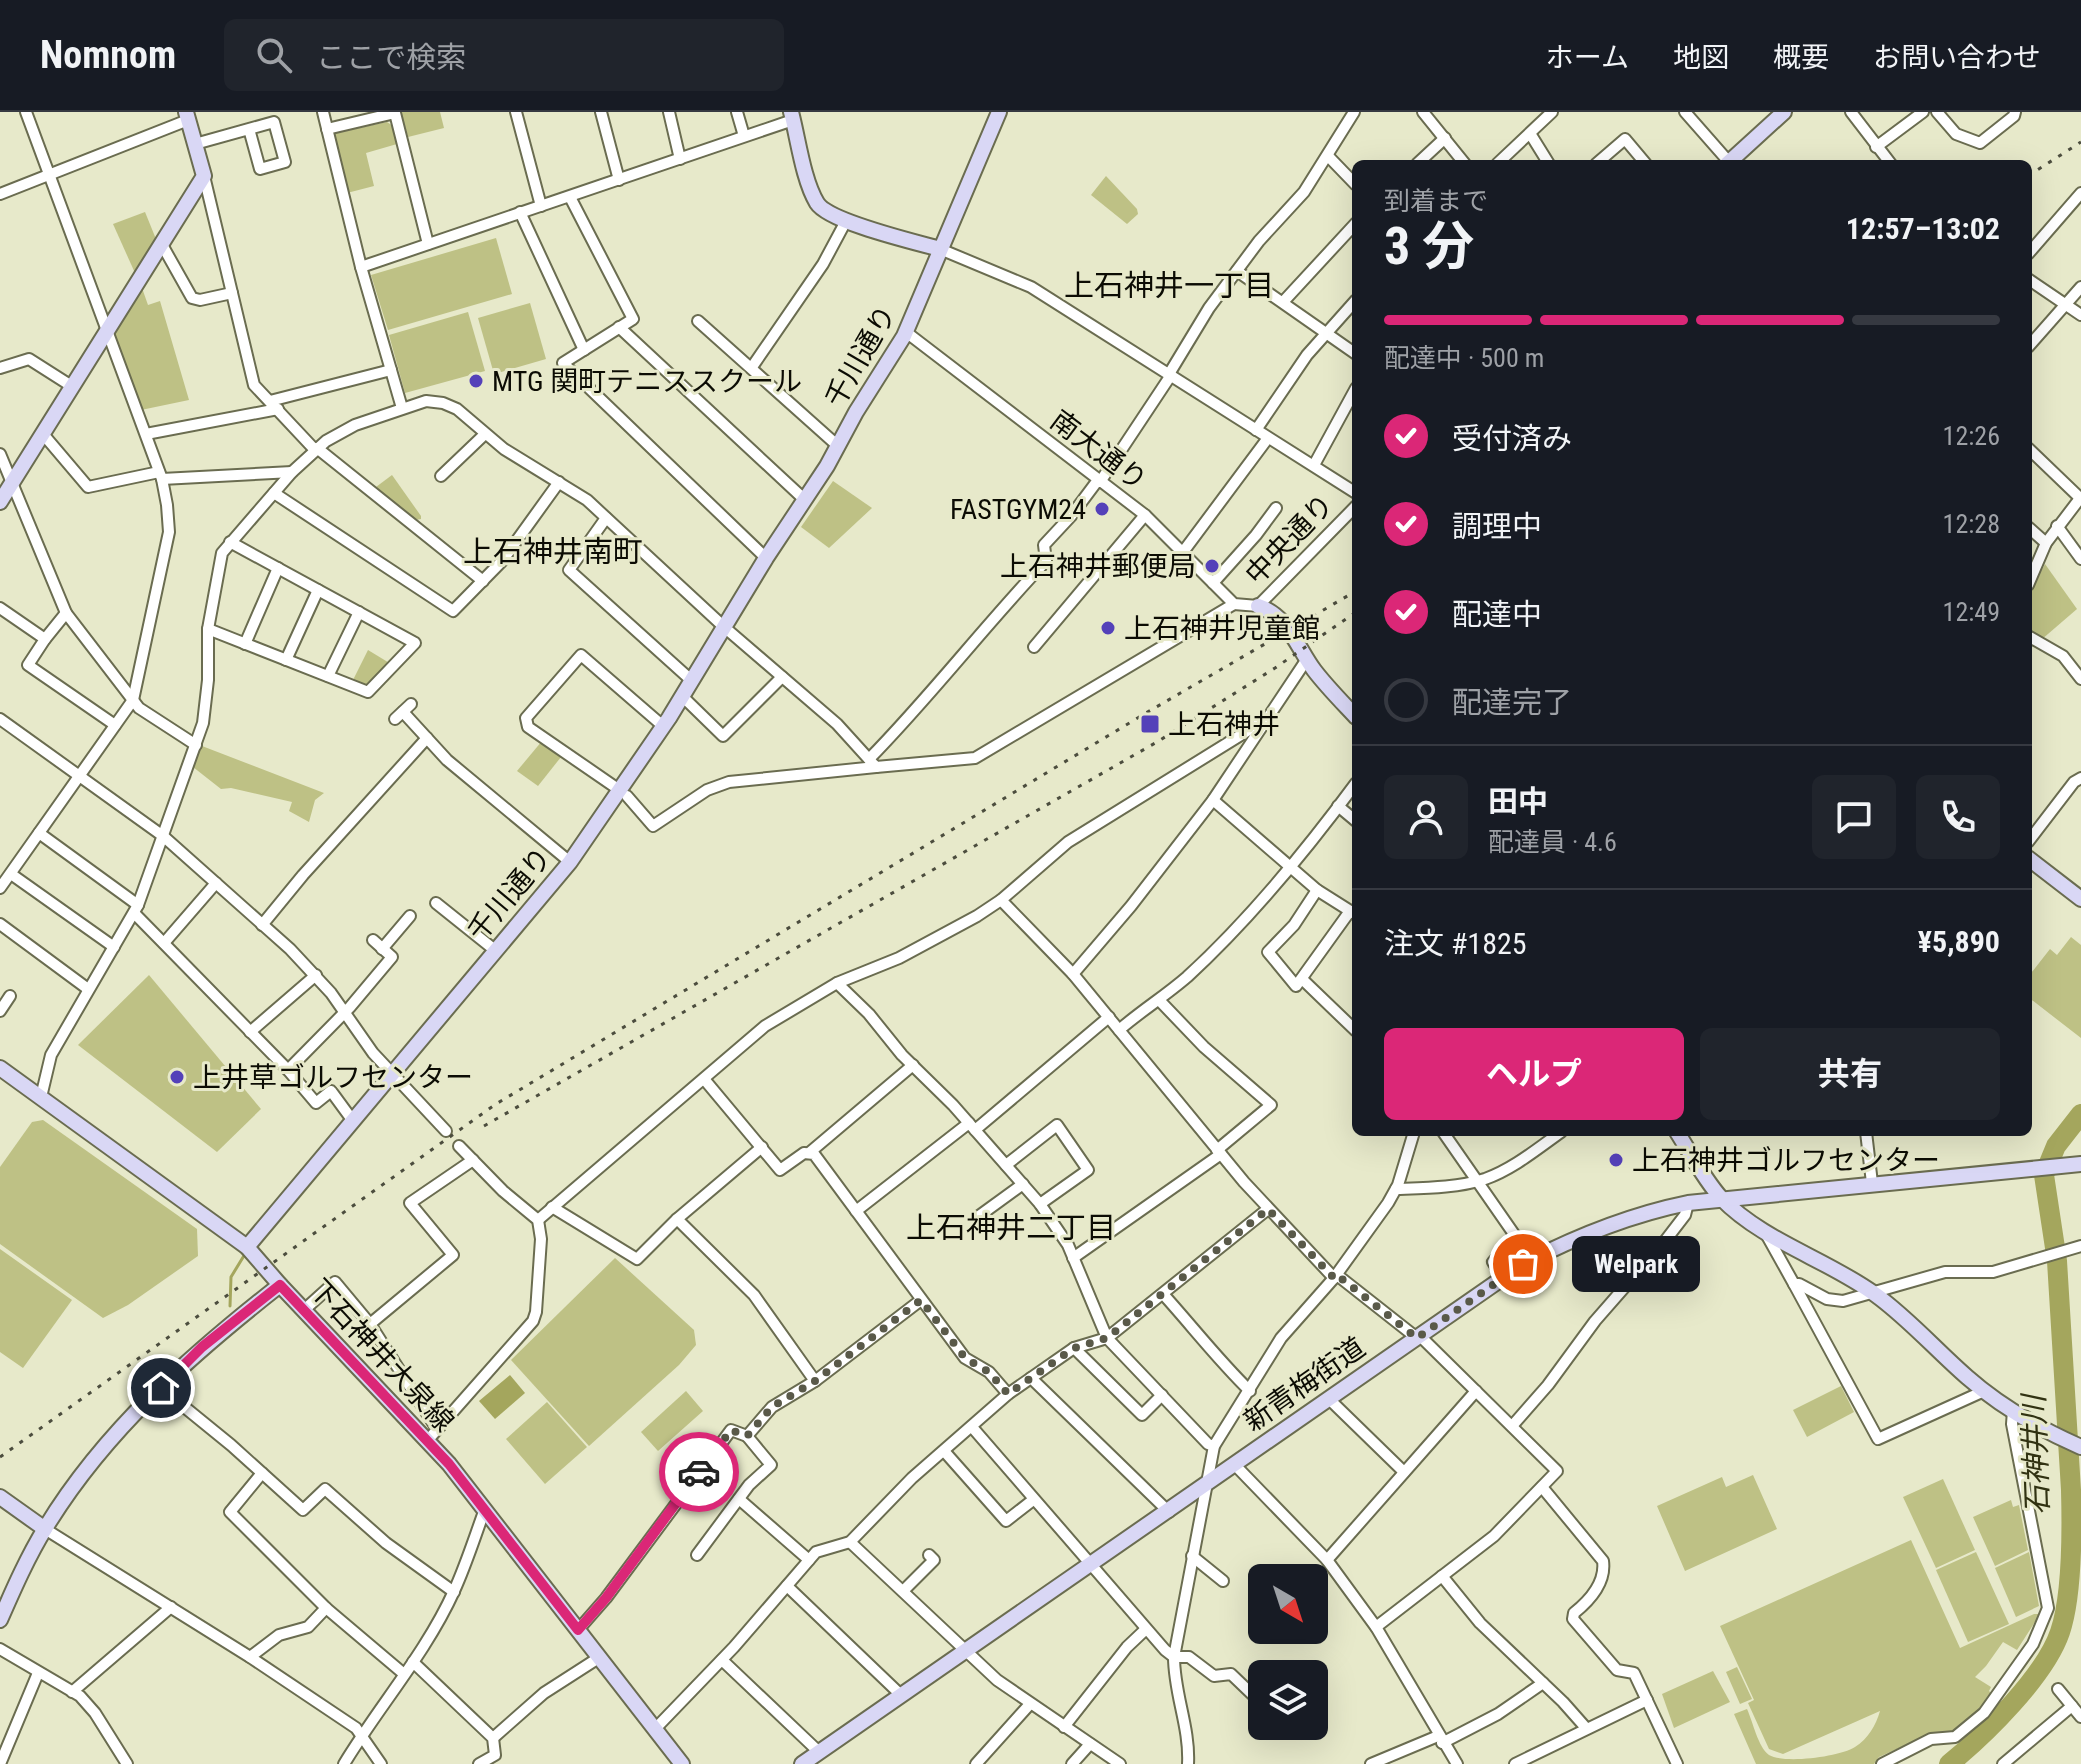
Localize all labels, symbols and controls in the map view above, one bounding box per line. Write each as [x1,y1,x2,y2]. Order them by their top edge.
search box [224,19,784,91]
text: Nomnom [40,33,176,77]
icon: search [252,33,296,77]
text: ここで検索 [316,40,466,75]
text: ホーム [1546,41,1629,74]
text: 地図 [1673,41,1729,74]
text: 概要 [1773,41,1829,74]
text: お問い合わせ [1873,41,2041,74]
text: 到着まで [1384,186,1488,216]
text: 12:57–13:02 [1846,211,2000,246]
text: 3 分 [1384,216,1474,277]
district label: 上石神井一丁目 [1064,268,1274,303]
street label: 千川通り [818,299,903,413]
text: 配達中 · 500 m [1384,343,1544,373]
place label: MTG 関町テニススクール [492,365,802,398]
marker: MTG 関町テニススクール [467,372,485,390]
street label: 南大通り [1044,404,1153,497]
icon: check [1384,414,1428,458]
text: 受付済み [1452,421,1572,456]
text: 12:26 [1943,421,2000,451]
street label: 中央通り [1239,488,1340,591]
place label: FASTGYM24 [950,493,1086,526]
marker: FASTGYM24 [1093,500,1111,518]
icon: check [1384,502,1428,546]
text: 調理中 [1452,509,1542,544]
text: 12:28 [1943,509,2000,539]
district label: 上石神井南町 [463,534,643,569]
place label: 上石神井郵便局 [1000,550,1196,583]
marker: 上石神井郵便局 [1203,557,1221,575]
icon: check [1384,590,1428,634]
text: 配達中 [1452,597,1542,632]
text: 12:49 [1943,597,2000,627]
place label: 上石神井児童館 [1124,612,1320,645]
marker: 上石神井児童館 [1099,619,1117,637]
text: 配達完了 [1452,685,1572,720]
place label: 上石神井 [1168,708,1280,741]
marker: 上石神井 [1139,713,1161,735]
button: person [1384,775,1468,859]
button: chat [1812,775,1896,859]
button: phone [1916,775,2000,859]
text: 田中 [1488,784,1548,819]
text: 配達員 · 4.6 [1488,827,1617,857]
street label: 千川通り [461,841,558,948]
text: ¥5,890 [1918,924,2000,959]
text: 注文 #1825 [1384,926,1527,961]
button: ヘルプ [1384,1028,1684,1120]
button: 共有 [1700,1028,2000,1120]
place label: 上井草ゴルフセンター [193,1061,473,1094]
marker: 上井草ゴルフセンター [168,1068,186,1086]
place label: 上石神井ゴルフセンター [1632,1144,1940,1177]
marker: 上石神井ゴルフセンター [1607,1151,1625,1169]
district label: 上石神井二丁目 [906,1210,1116,1245]
pin [1489,1230,1557,1298]
callout: Welpark [1571,1236,1699,1292]
icon: bag [1501,1242,1545,1286]
text: Welpark [1594,1249,1678,1279]
street label: 下石神井大泉線 [303,1272,461,1438]
street label: 新青梅街道 [1237,1331,1371,1438]
pin [127,1354,195,1422]
icon: home [139,1366,183,1410]
water label: 石神井川 [2016,1391,2055,1516]
courier [659,1432,739,1512]
icon: car [677,1450,721,1494]
north arrow [1248,1564,1328,1644]
map controls [1248,1564,1328,1740]
button: layers [1248,1660,1328,1740]

